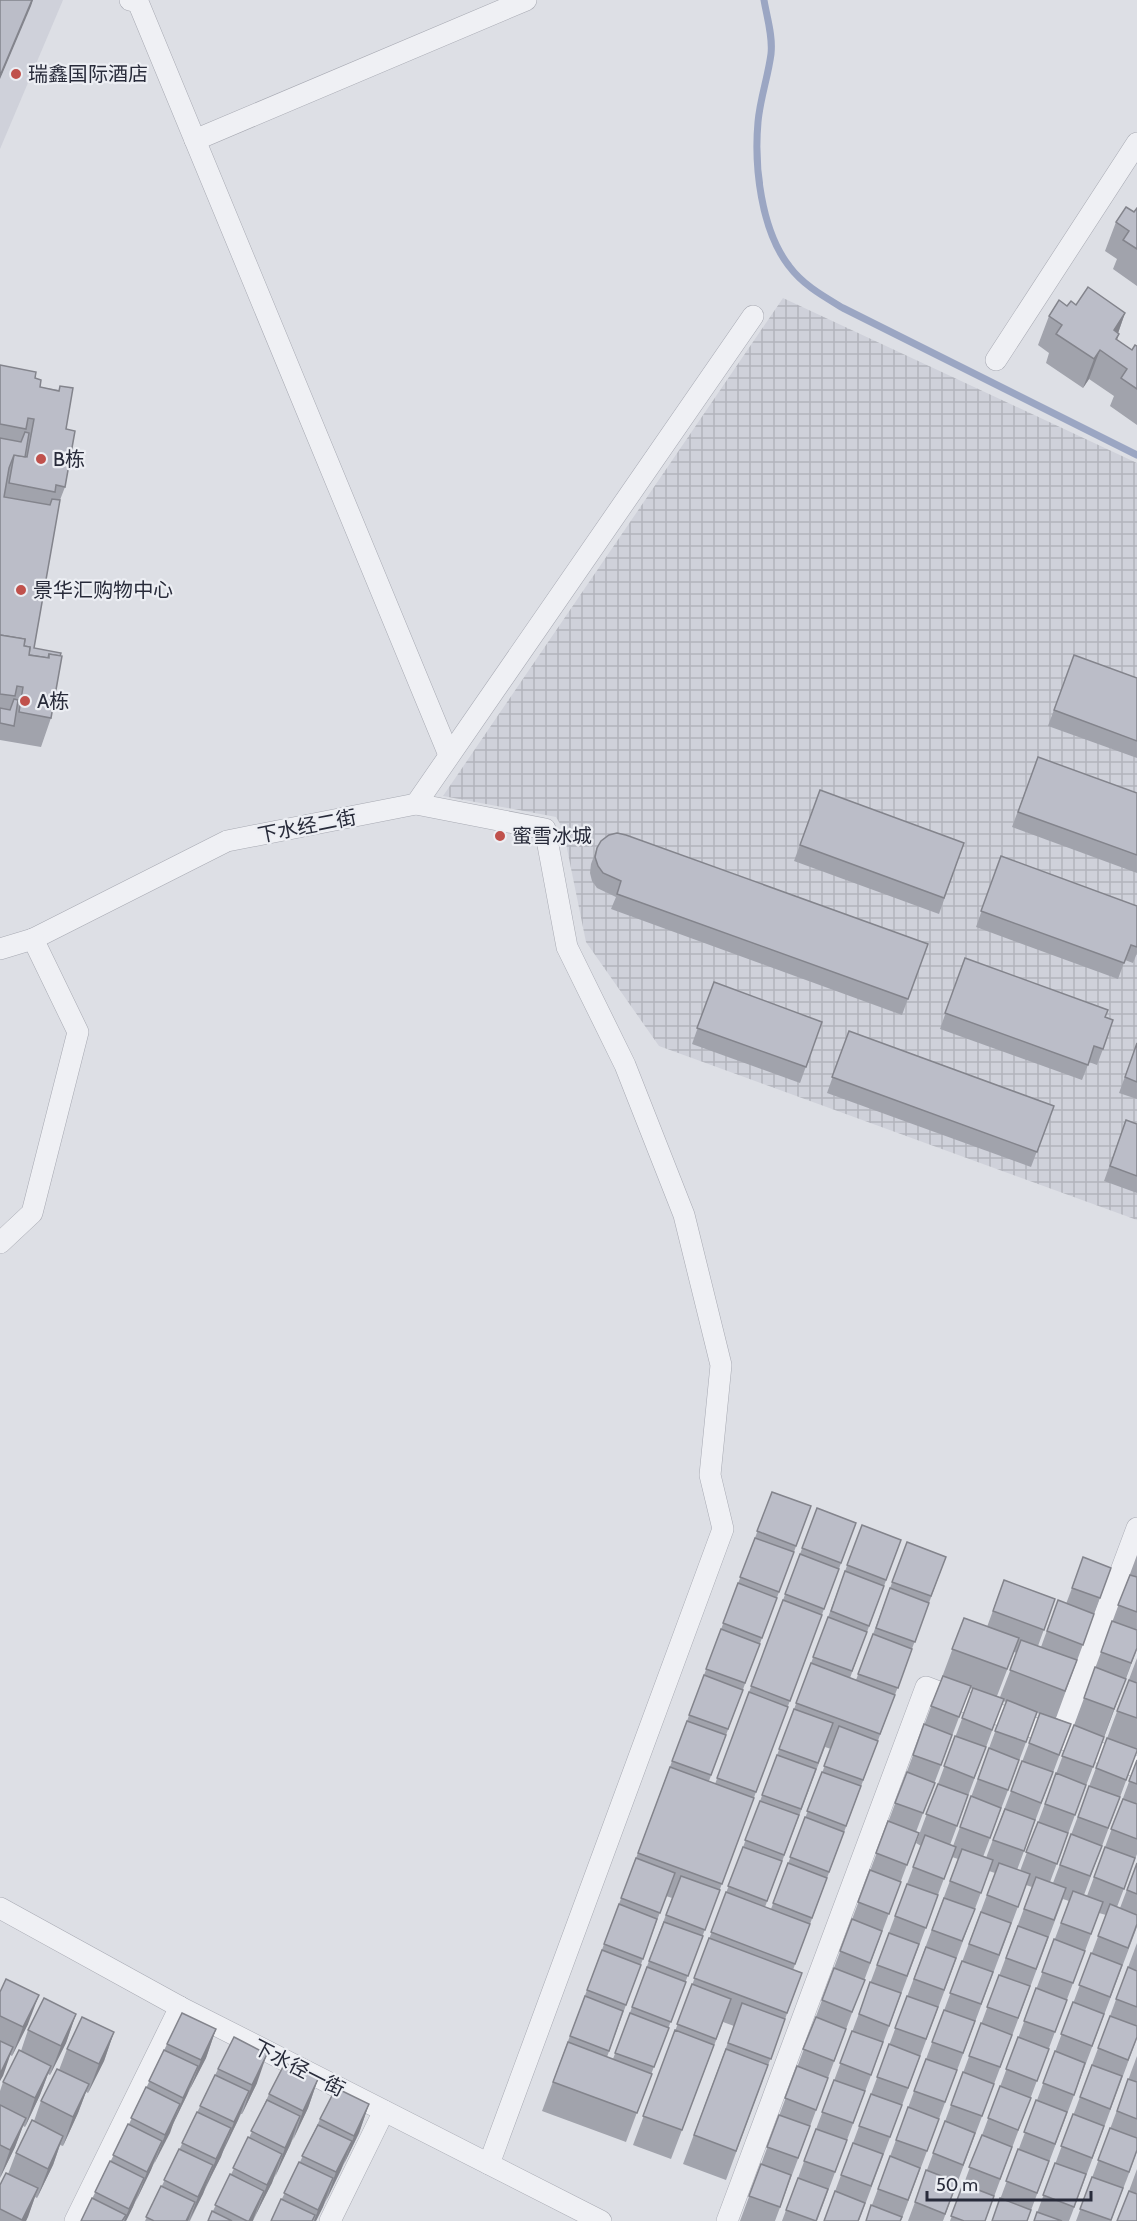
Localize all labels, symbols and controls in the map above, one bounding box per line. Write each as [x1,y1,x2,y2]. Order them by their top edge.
place label: 瑞鑫国际酒店 [28,62,148,86]
marker: 瑞鑫国际酒店 [9,67,23,81]
place label: B栋 [53,447,85,471]
marker: B栋 [34,452,48,466]
place label: 景华汇购物中心 [33,578,173,602]
marker: 景华汇购物中心 [14,583,28,597]
place label: A栋 [37,689,69,713]
marker: A栋 [18,694,32,708]
street label: 下水经二街 [256,805,358,847]
place label: 蜜雪冰城 [512,824,592,848]
marker: 蜜雪冰城 [493,829,507,843]
street label: 下水径一街 [249,2035,349,2101]
scale bar [927,2164,1090,2202]
text: 50 m [936,2174,978,2196]

